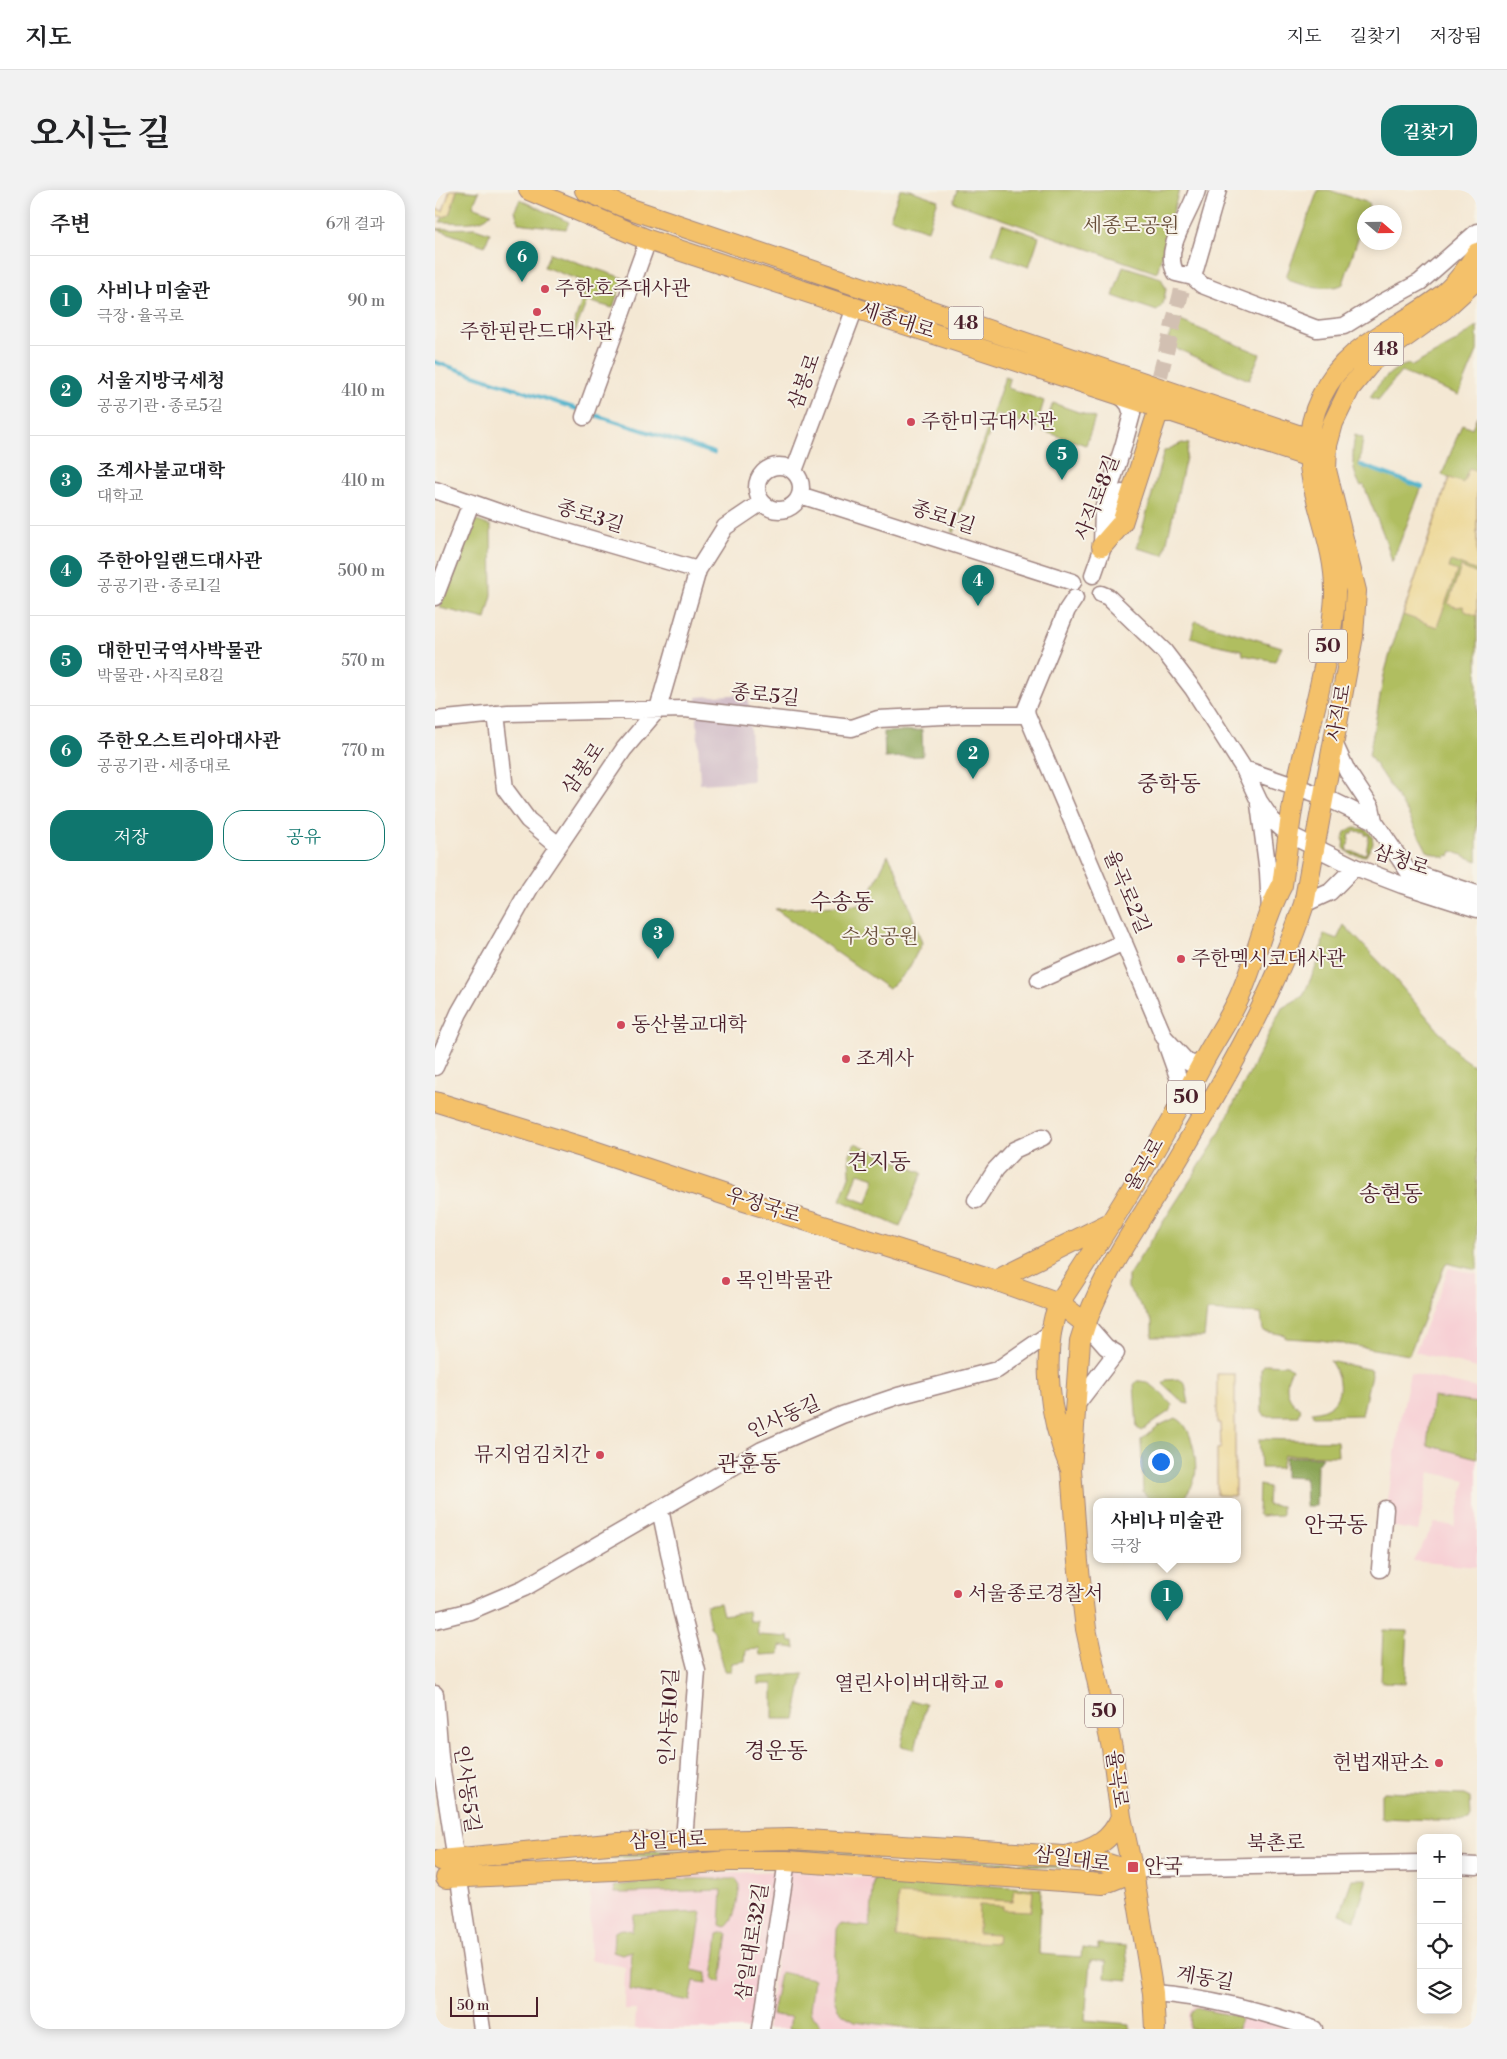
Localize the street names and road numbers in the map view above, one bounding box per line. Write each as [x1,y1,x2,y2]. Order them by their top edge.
street label: 세종대로 [856,297,938,345]
road number: 48 [949,306,983,340]
road number: 48 [1369,332,1403,366]
street label: 삼봉로 [783,350,827,414]
street label: 사직로8길 [1070,452,1126,544]
street label: 종로3길 [553,495,627,539]
street label: 종로1길 [907,496,979,540]
road number: 50 [1309,630,1347,662]
street label: 종로5길 [729,680,801,712]
street label: 사직로 [1323,682,1357,744]
street label: 삼봉로 [557,738,611,800]
street label: 삼청로 [1370,840,1432,882]
street label: 율곡로2길 [1097,846,1155,938]
road number: 50 [1167,1080,1205,1114]
street label: 율곡로 [1120,1134,1170,1196]
street label: 우정국로 [722,1183,804,1229]
street label: 인사동길 [744,1391,824,1445]
street label: 인사동10길 [655,1667,685,1767]
road number: 50 [1085,1694,1123,1728]
street label: 인사동5길 [447,1744,485,1834]
street label: 율곡로 [1100,1749,1132,1809]
street label: 삼일대로 [629,1827,707,1855]
street label: 북촌로 [1247,1831,1305,1857]
street label: 삼일대로 [1032,1842,1112,1878]
street label: 삼일대로32길 [731,1881,775,2003]
street label: 계동길 [1174,1962,1236,1996]

